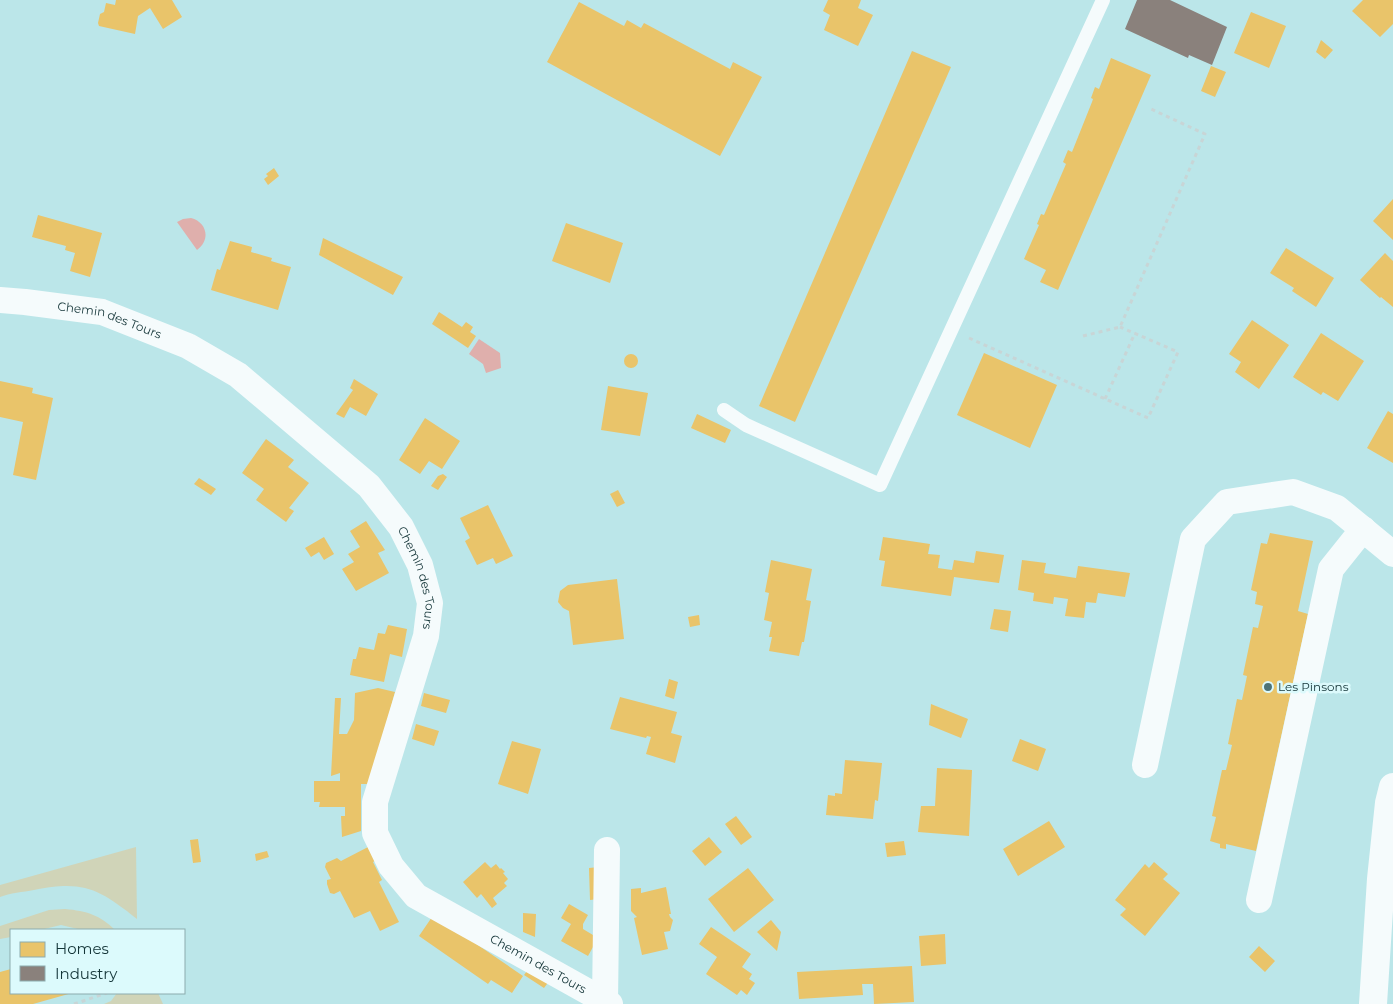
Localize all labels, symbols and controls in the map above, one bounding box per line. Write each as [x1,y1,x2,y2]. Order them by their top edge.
street label: Chemin des Tours [57,298,164,342]
street label: Chemin des Tours [395,524,438,630]
place label: Les Pinsons [1278,679,1349,694]
marker: Les Pinsons [1262,681,1274,693]
legend [10,929,185,994]
street label: Chemin des Tours [488,931,589,996]
text: Homes [55,939,109,958]
text: Industry [55,964,118,983]

